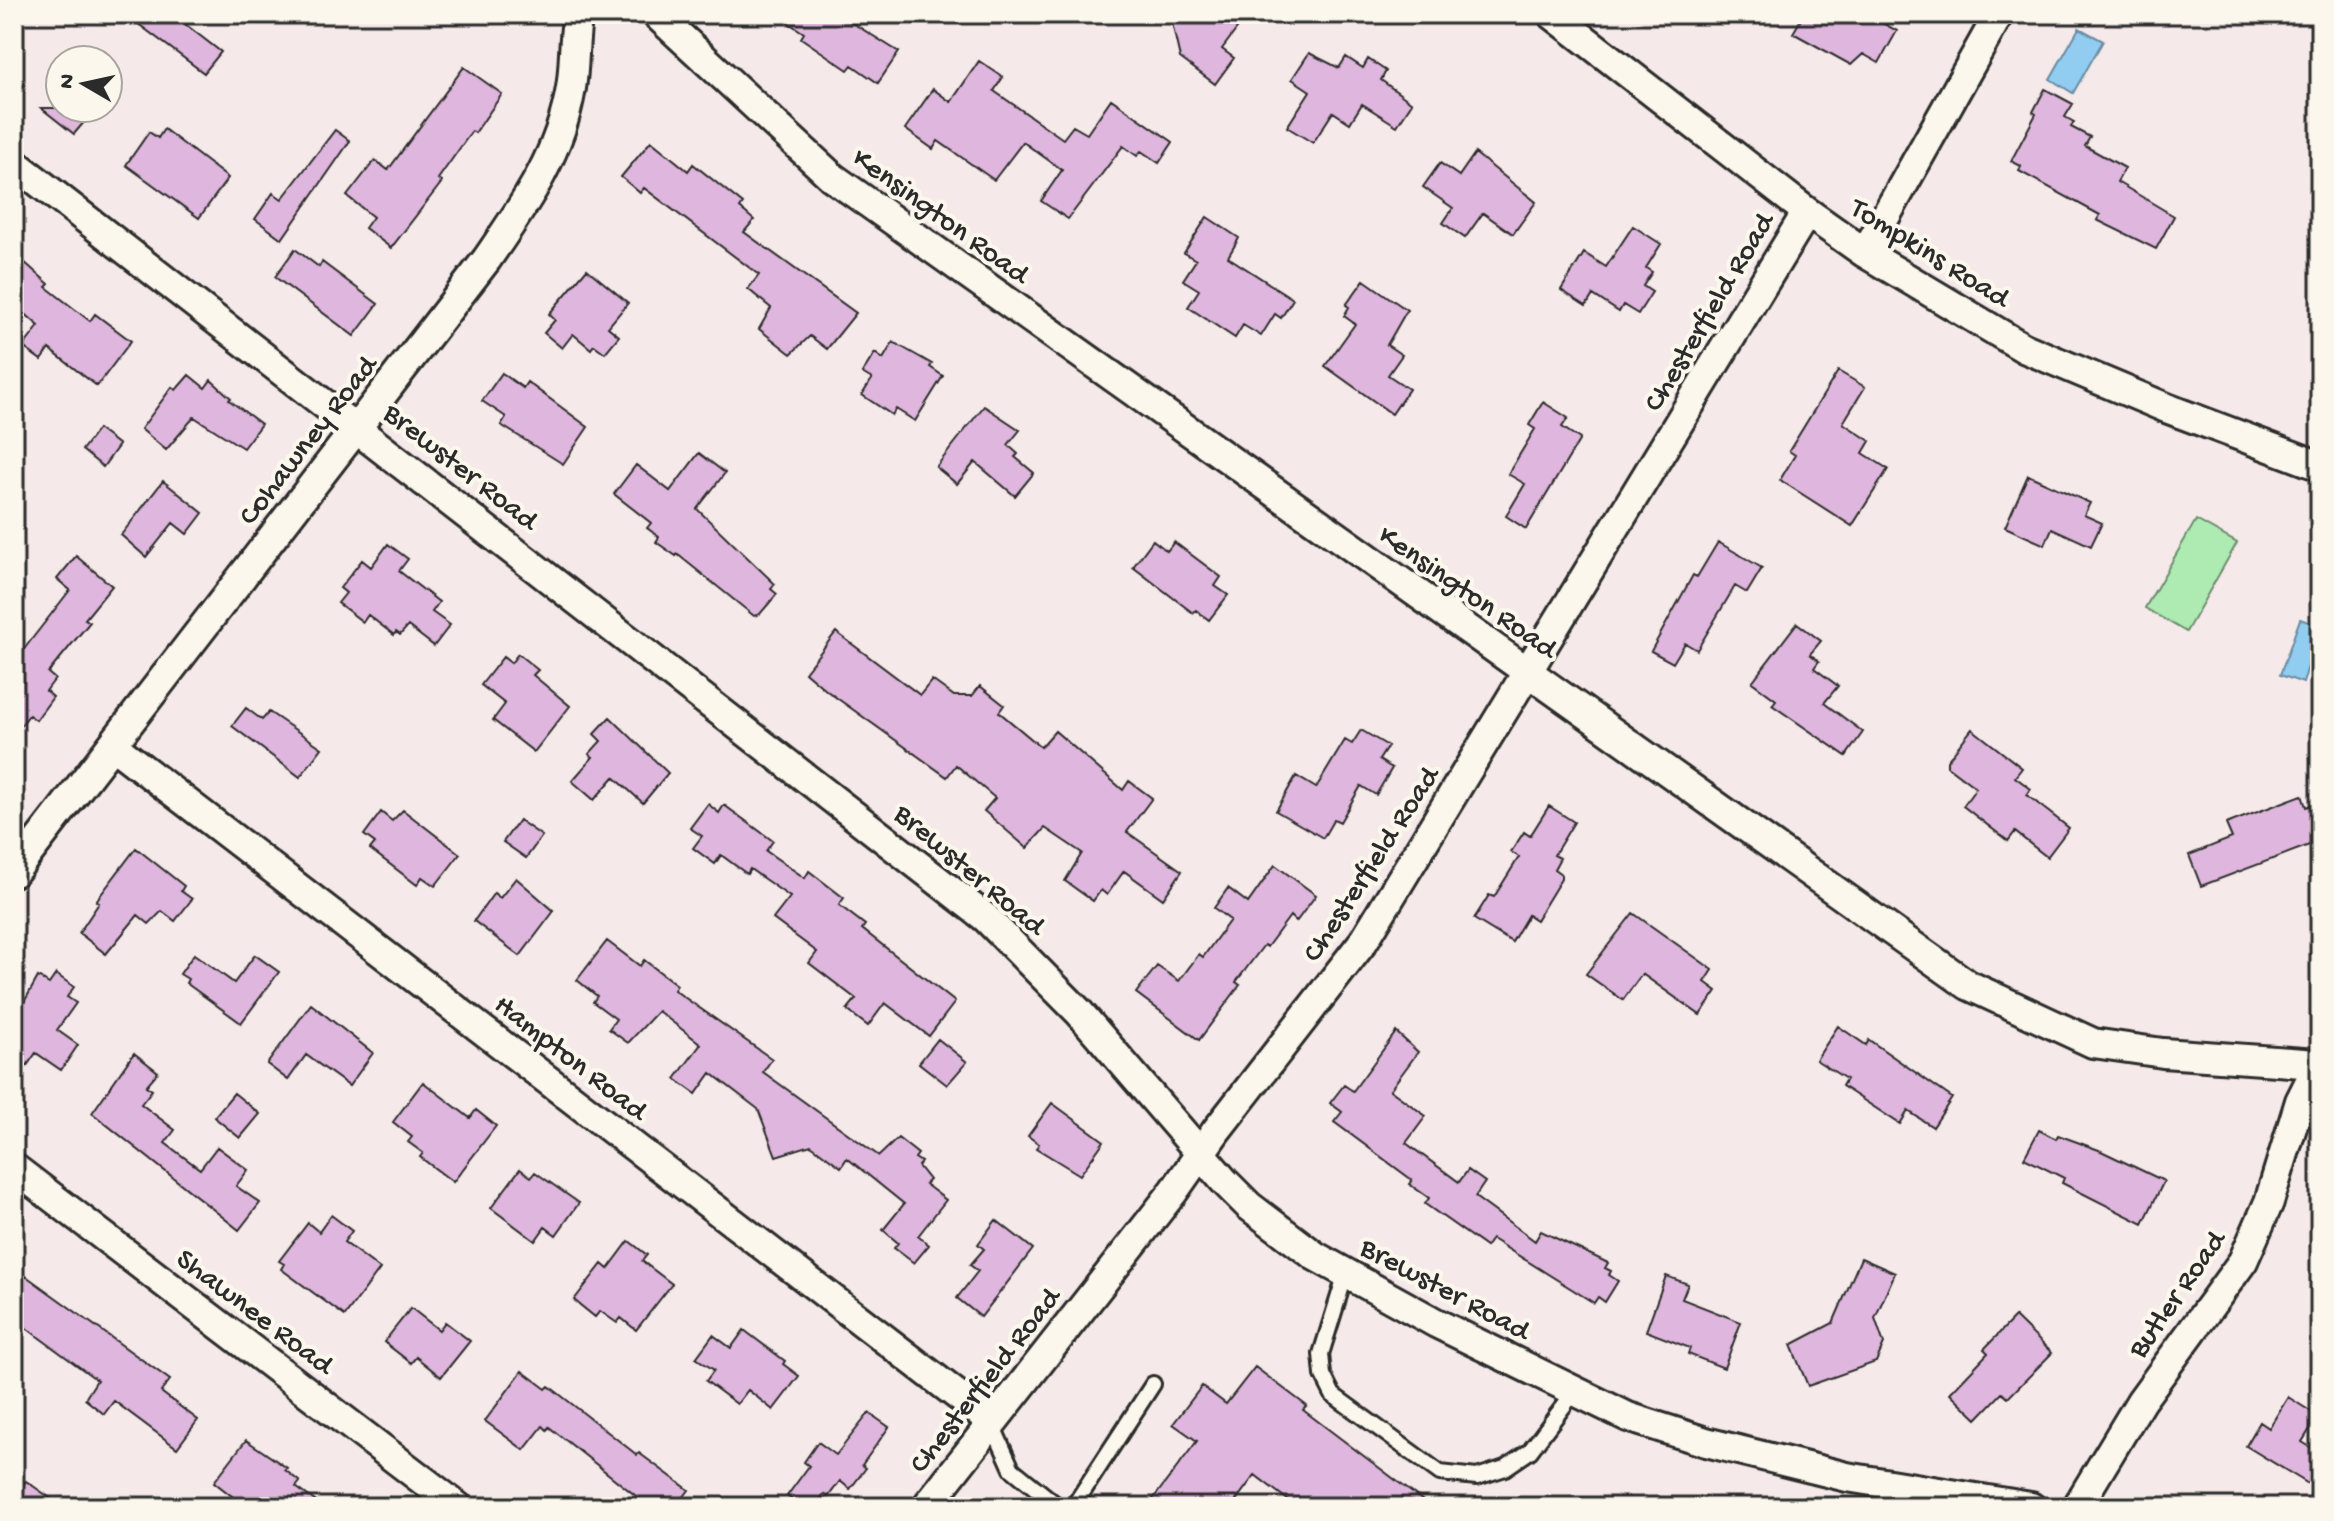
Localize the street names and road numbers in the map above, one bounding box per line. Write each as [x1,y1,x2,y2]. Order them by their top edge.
street label: Kensington Road [844,142,1036,295]
street label: Tompkins Road [1841,191,2017,319]
street label: Chesterfield Road [1638,206,1785,419]
street label: Cohawney Road [233,348,388,533]
street label: Brewster Road [374,397,545,541]
street label: Kensington Road [1370,519,1564,670]
street label: Chesterfield Road [1297,759,1450,969]
street label: Brewster Road [885,797,1053,946]
street label: Hampton Road [486,989,655,1132]
street label: Butler Road [2122,1223,2237,1367]
street label: Brewster Road [1352,1231,1537,1351]
street label: Shawnee Road [168,1243,341,1386]
street label: Chesterfield Road [903,1280,1071,1481]

